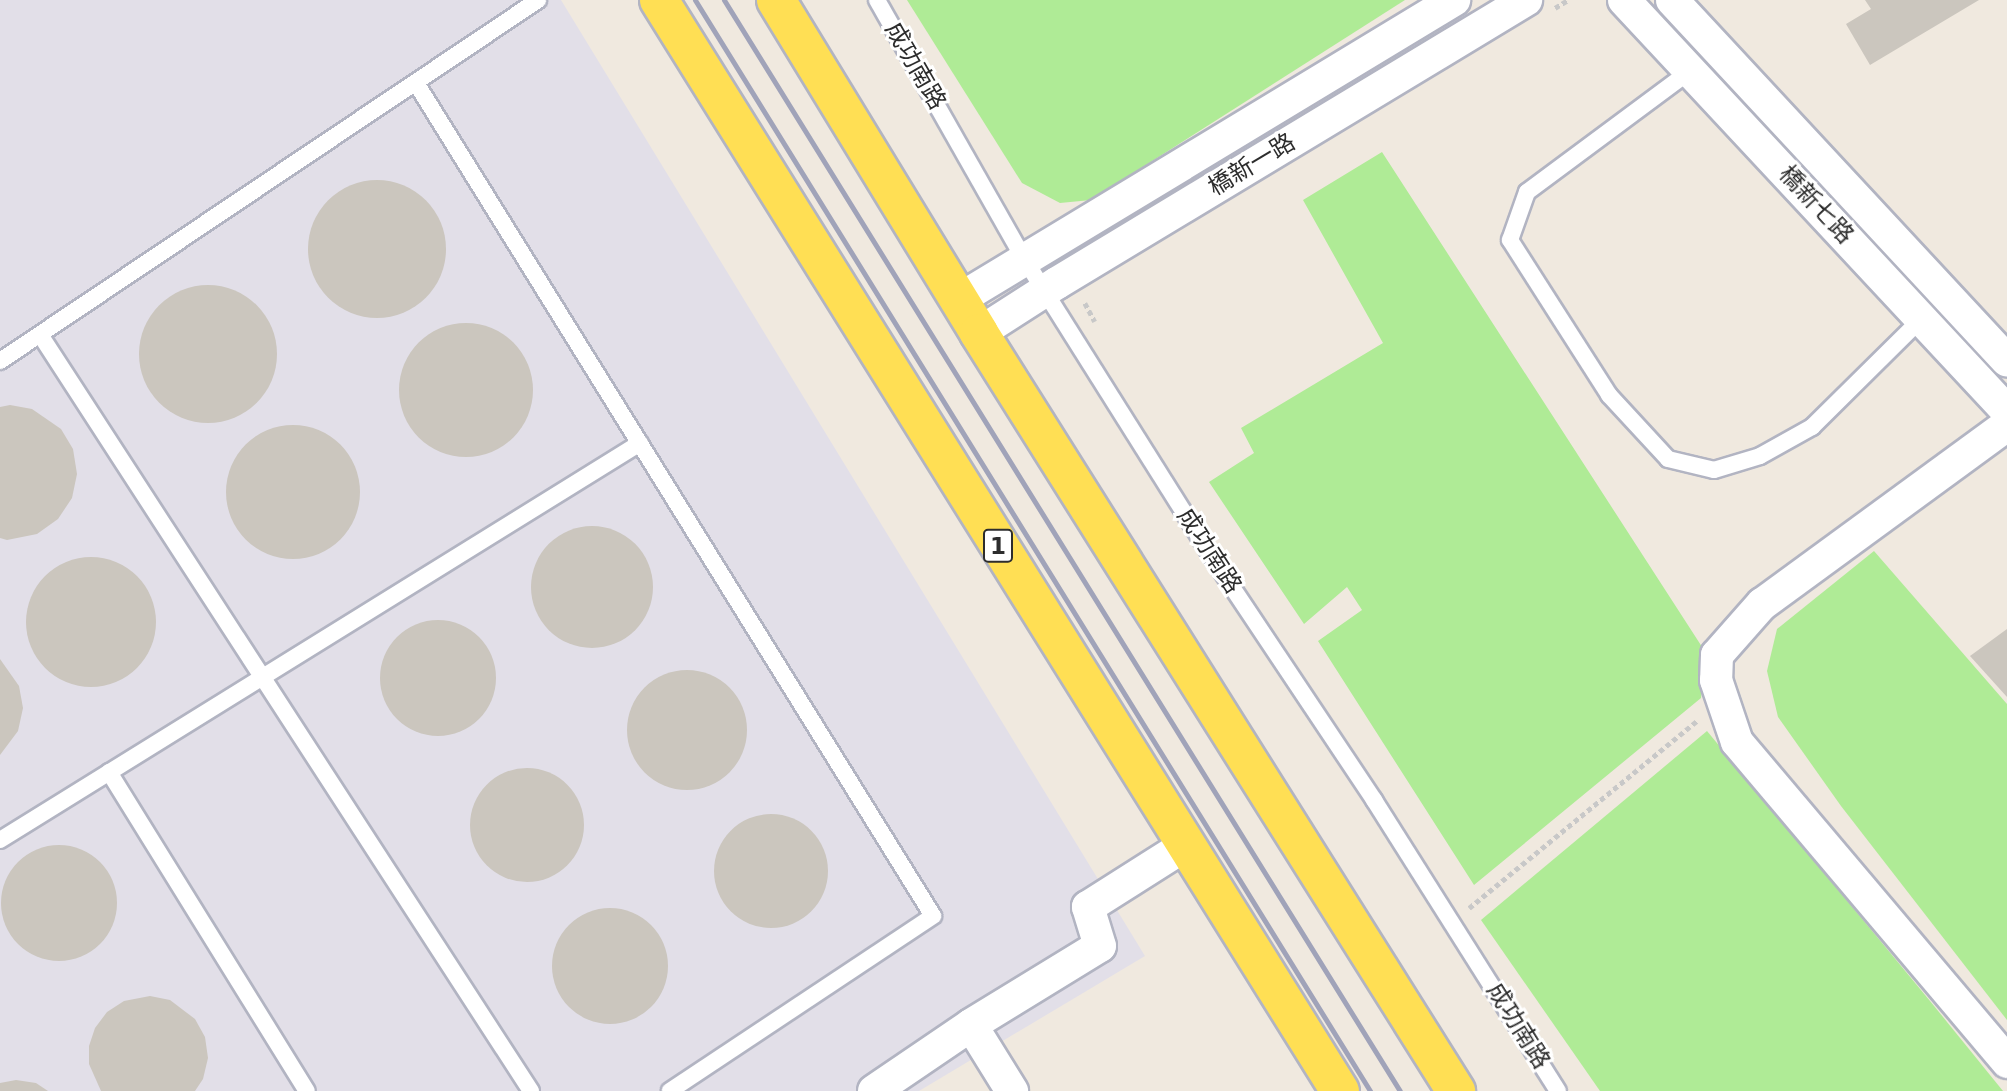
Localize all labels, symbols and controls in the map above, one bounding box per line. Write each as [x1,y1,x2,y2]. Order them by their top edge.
street label: 成功南路 [879,17,951,115]
street label: 橋新一路 [1203,128,1301,202]
street label: 橋新七路 [1773,160,1859,250]
street label: 成功南路 [1171,503,1247,599]
road number: 1 [982,526,1014,566]
street label: 成功南路 [1480,978,1556,1074]

